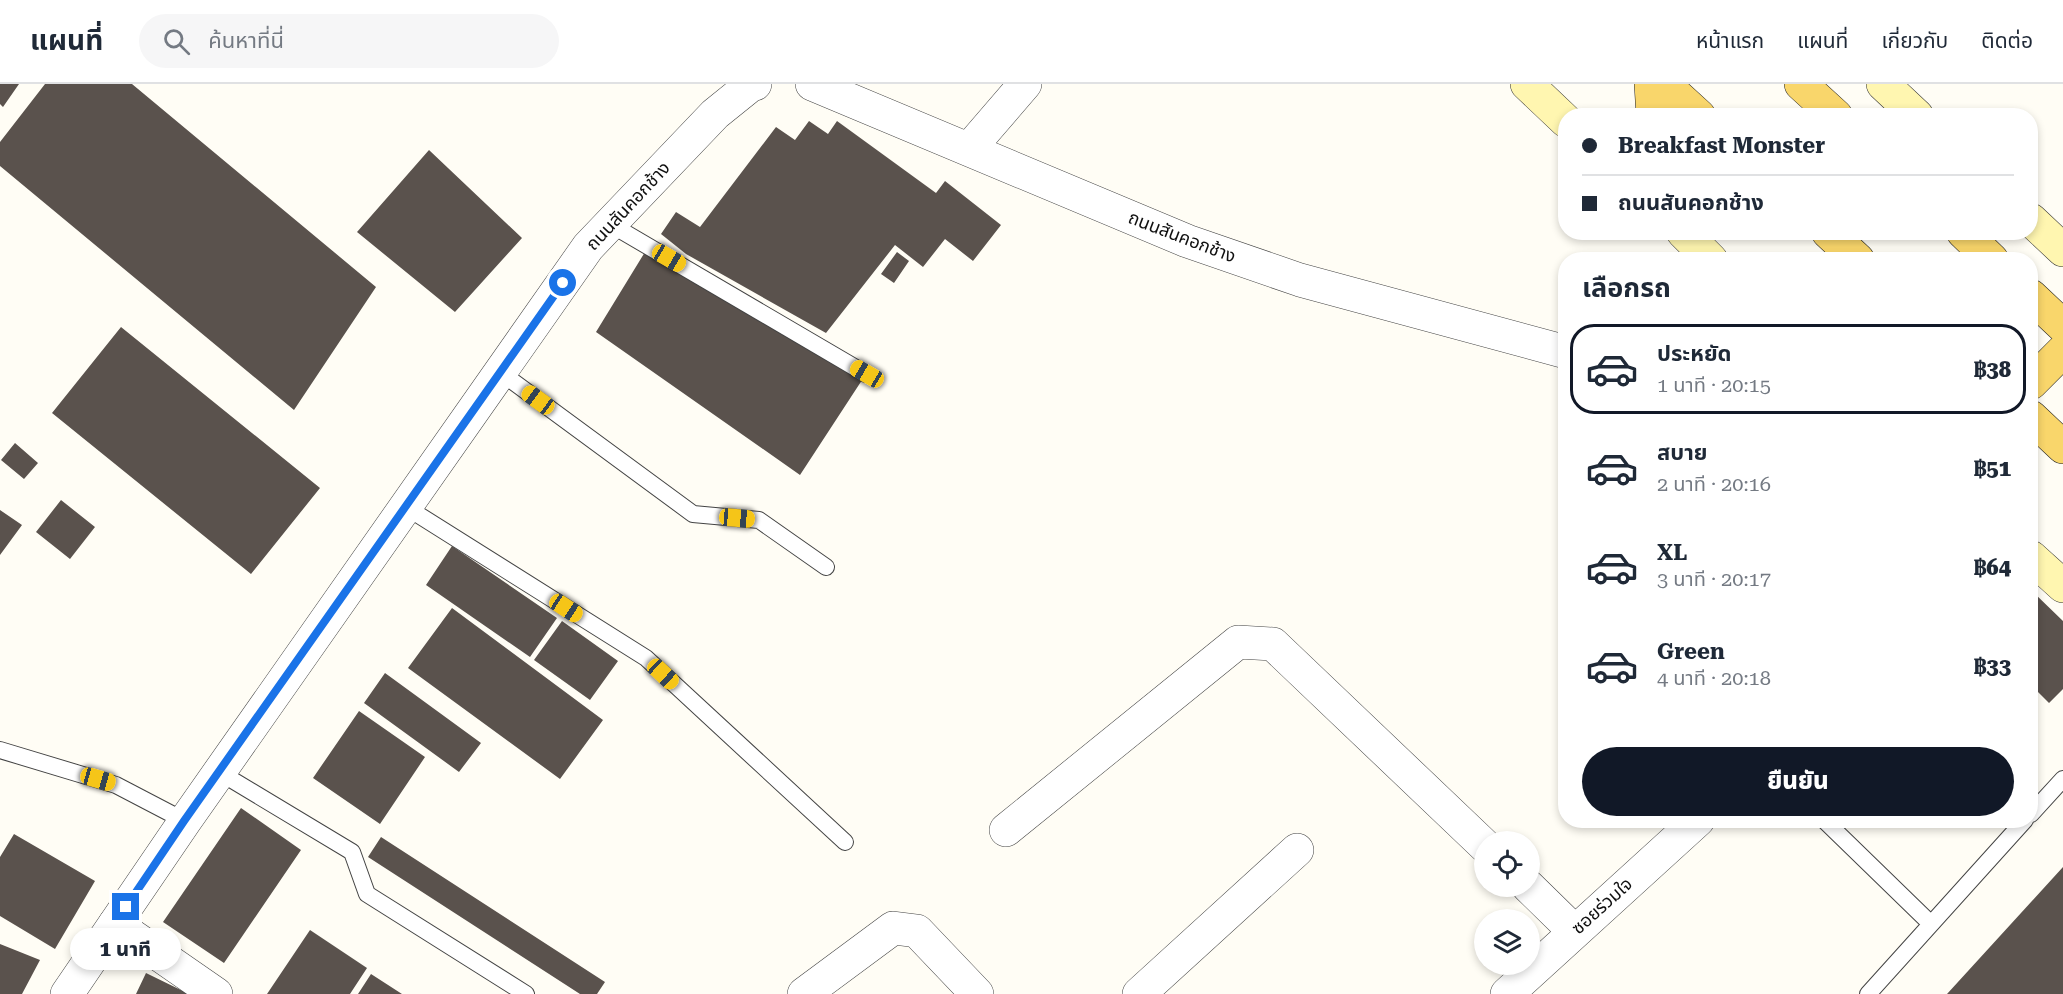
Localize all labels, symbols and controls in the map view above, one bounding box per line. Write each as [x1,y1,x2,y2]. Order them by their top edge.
search box [139,14,559,68]
text: แผนที่ [30,24,103,57]
icon: search [160,25,193,58]
text: ค้นหาที่นี่ [208,28,284,53]
text: หน้าแรก [1696,29,1764,53]
text: แผนที่ [1797,29,1848,53]
text: เกี่ยวกับ [1881,29,1948,53]
text: ติดต่อ [1981,29,2033,53]
text: Breakfast Monster [1618,133,1825,158]
street label: ถนนสันคอกช้าง [581,157,674,254]
text: ถนนสันคอกช้าง [1618,190,1764,215]
street label: ถนนสันคอกช้าง [1126,206,1239,267]
car [649,241,689,275]
route start [549,269,576,296]
text: เลือกรถ [1582,272,1671,304]
text: ประหยัด [1657,341,1732,366]
icon: car [1585,342,1639,396]
car [847,357,887,391]
text: ฿38 [1974,357,2011,382]
text: 1 นาที · 20:15 [1657,373,1771,397]
car [518,382,558,418]
text: สบาย [1657,440,1707,465]
icon: car [1585,441,1639,495]
text: ฿51 [1974,456,2011,481]
text: 2 นาที · 20:16 [1657,472,1771,496]
car [718,507,756,529]
icon: car [1585,540,1639,594]
text: XL [1657,540,1687,565]
text: ฿64 [1974,555,2011,580]
text: 3 นาที · 20:17 [1657,567,1771,591]
car [546,591,586,625]
icon: car [1585,639,1639,693]
text: Green [1657,639,1725,664]
text: ฿33 [1974,654,2011,679]
car [644,655,682,693]
text: 4 นาที · 20:18 [1657,666,1771,690]
button: ยืนยัน [1582,747,2014,816]
car [78,765,118,793]
map controls [1474,831,1540,975]
button: locate [1474,831,1540,897]
street label: ซอยร่วมใจ [1567,873,1636,938]
route end [112,893,139,920]
button: layers [1474,909,1540,975]
callout: 1 นาที [70,928,182,970]
text: 1 นาที [100,937,151,961]

